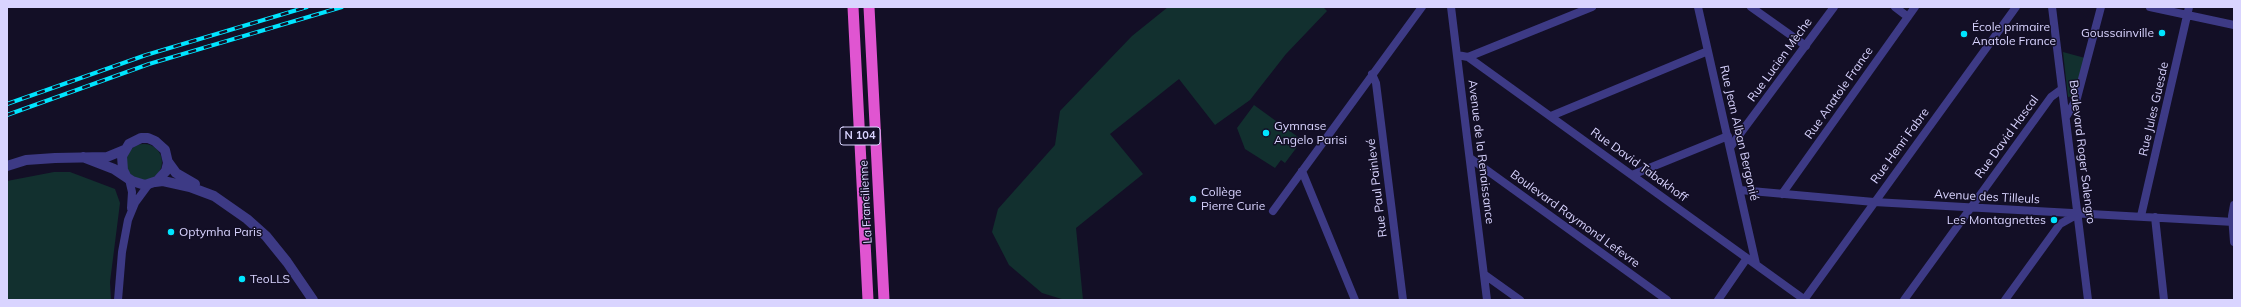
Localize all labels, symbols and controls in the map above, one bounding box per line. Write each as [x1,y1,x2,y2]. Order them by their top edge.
street label: Rue Lucien Mèche [1745,15,1815,105]
place label: École primaire Anatole France [1972,20,2056,48]
place label: Goussainville [2081,26,2154,40]
marker: Goussainville [2157,28,2167,38]
marker: École primaire Anatole France [1959,29,1969,39]
street label: Rue Anatole France [1802,44,1876,142]
street label: Rue Jules Guesde [2136,61,2172,157]
street label: Rue Jean Alban Bergonié [1716,64,1762,202]
street label: Avenue de la Renaissance [1465,79,1497,225]
street label: Boulevard Roger Salengro [2066,79,2098,225]
street label: Rue David Hascal [1972,93,2042,181]
street label: Rue Henri Fabre [1868,105,1932,187]
place label: Gymnase Angelo Parisi [1274,119,1347,147]
street label: Rue David Tabakhoff [1588,125,1690,205]
road number: N 104 [840,127,880,145]
marker: Gymnase Angelo Parisi [1261,128,1271,138]
street label: Rue Paul Painlevé [1364,138,1390,238]
street label: La Francilienne [857,160,875,244]
street label: Boulevard Raymond Lefevre [1508,167,1642,271]
place label: Collège Pierre Curie [1201,185,1265,213]
street label: Avenue des Tilleuls [1934,187,2040,207]
marker: Collège Pierre Curie [1188,194,1198,204]
place label: Les Montagnettes [1947,213,2046,227]
marker: Les Montagnettes [2049,215,2059,225]
place label: Optymha Paris [179,225,262,239]
marker: Optymha Paris [166,227,176,237]
place label: TeoLLS [250,272,290,286]
marker: TeoLLS [237,274,247,284]

